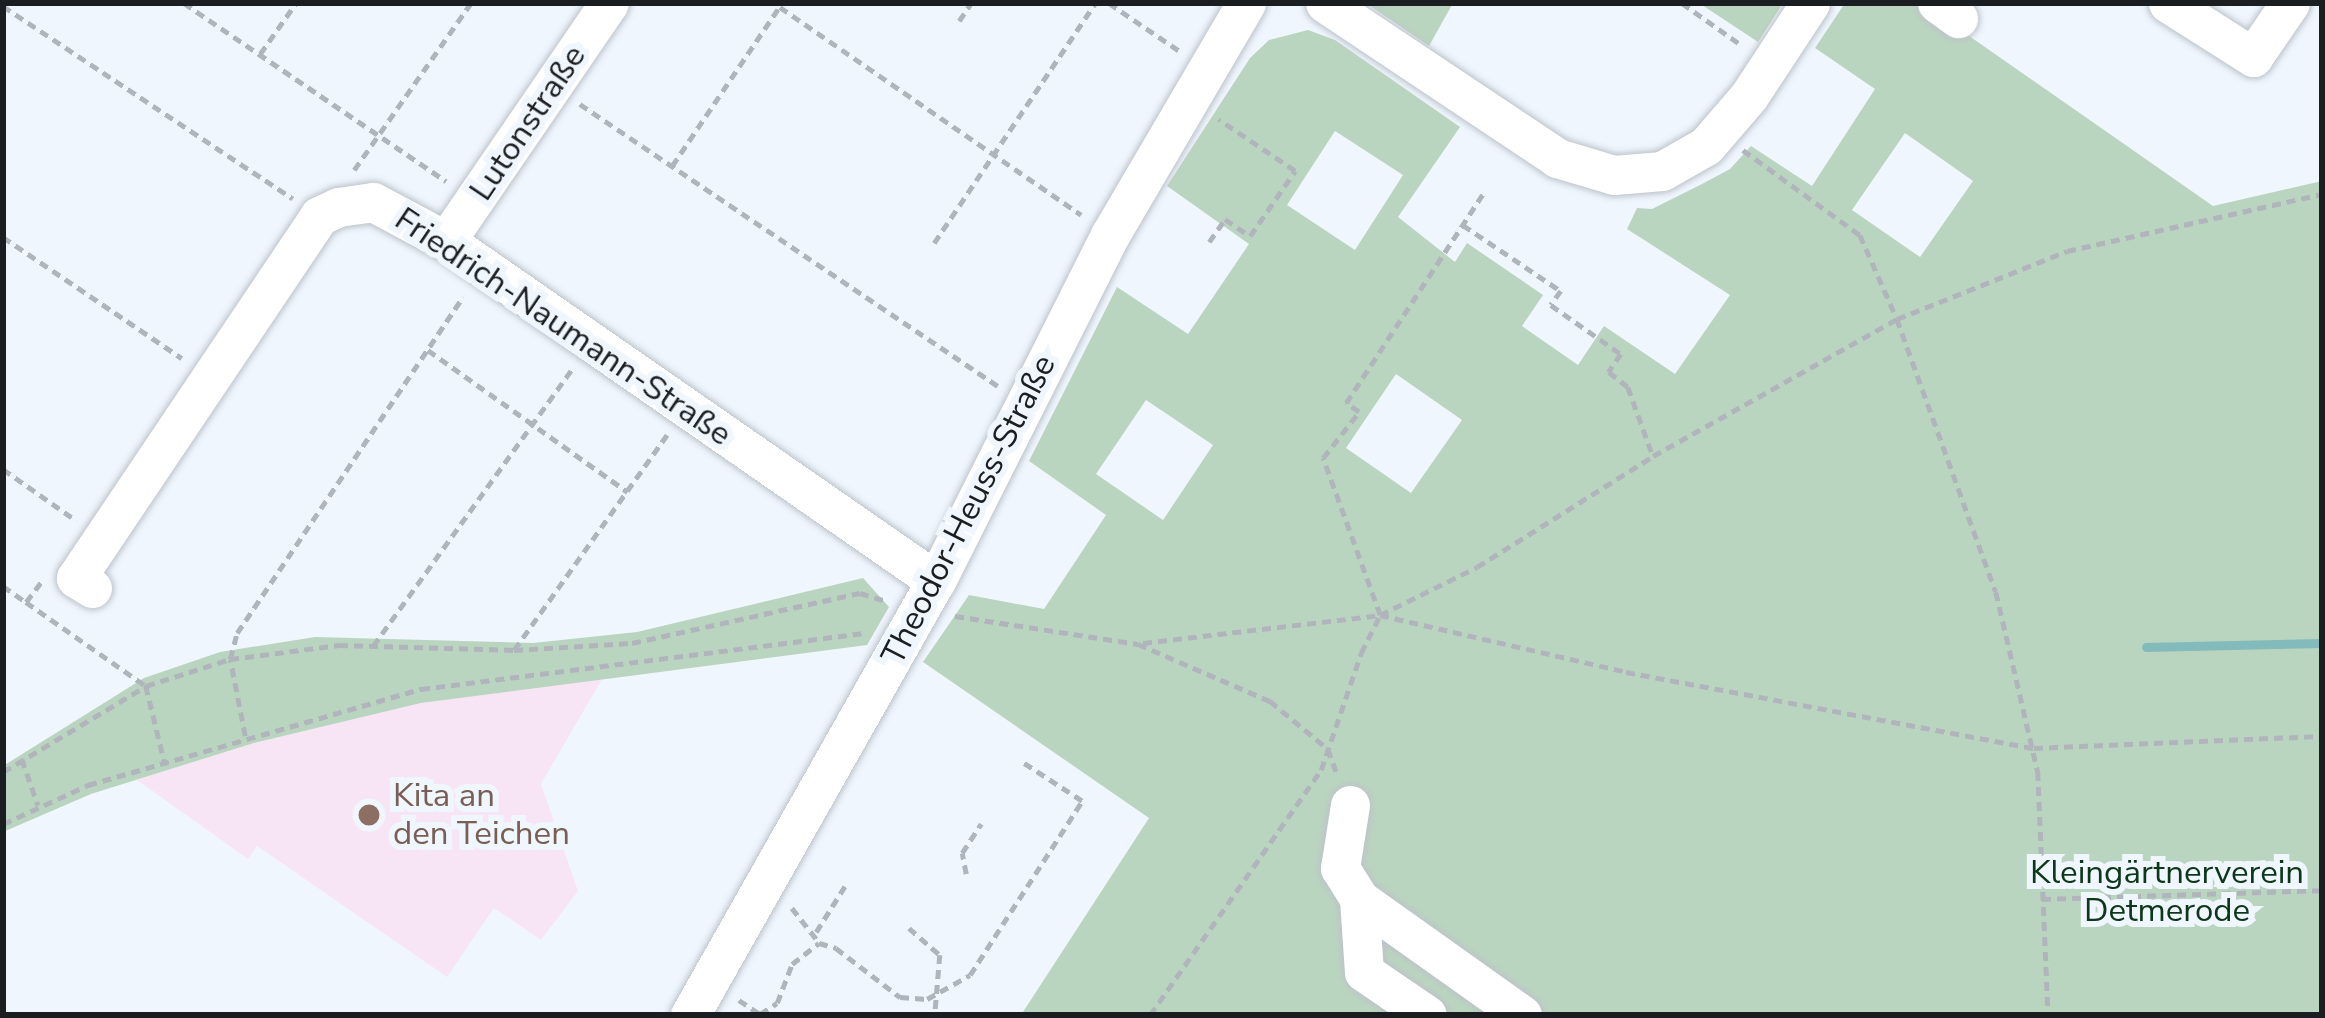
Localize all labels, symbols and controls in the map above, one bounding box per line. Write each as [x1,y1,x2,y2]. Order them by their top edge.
street label: Lutonstraße [462,38,594,208]
street label: Friedrich-Naumann-Straße [387,200,739,454]
street label: Theodor-Heuss-Straße [874,349,1064,671]
place label: Kita an den Teichen [393,776,570,854]
marker: Kita an den Teichen [356,802,382,828]
park label: Kleingärtnerverein Detmerode [2030,853,2304,931]

